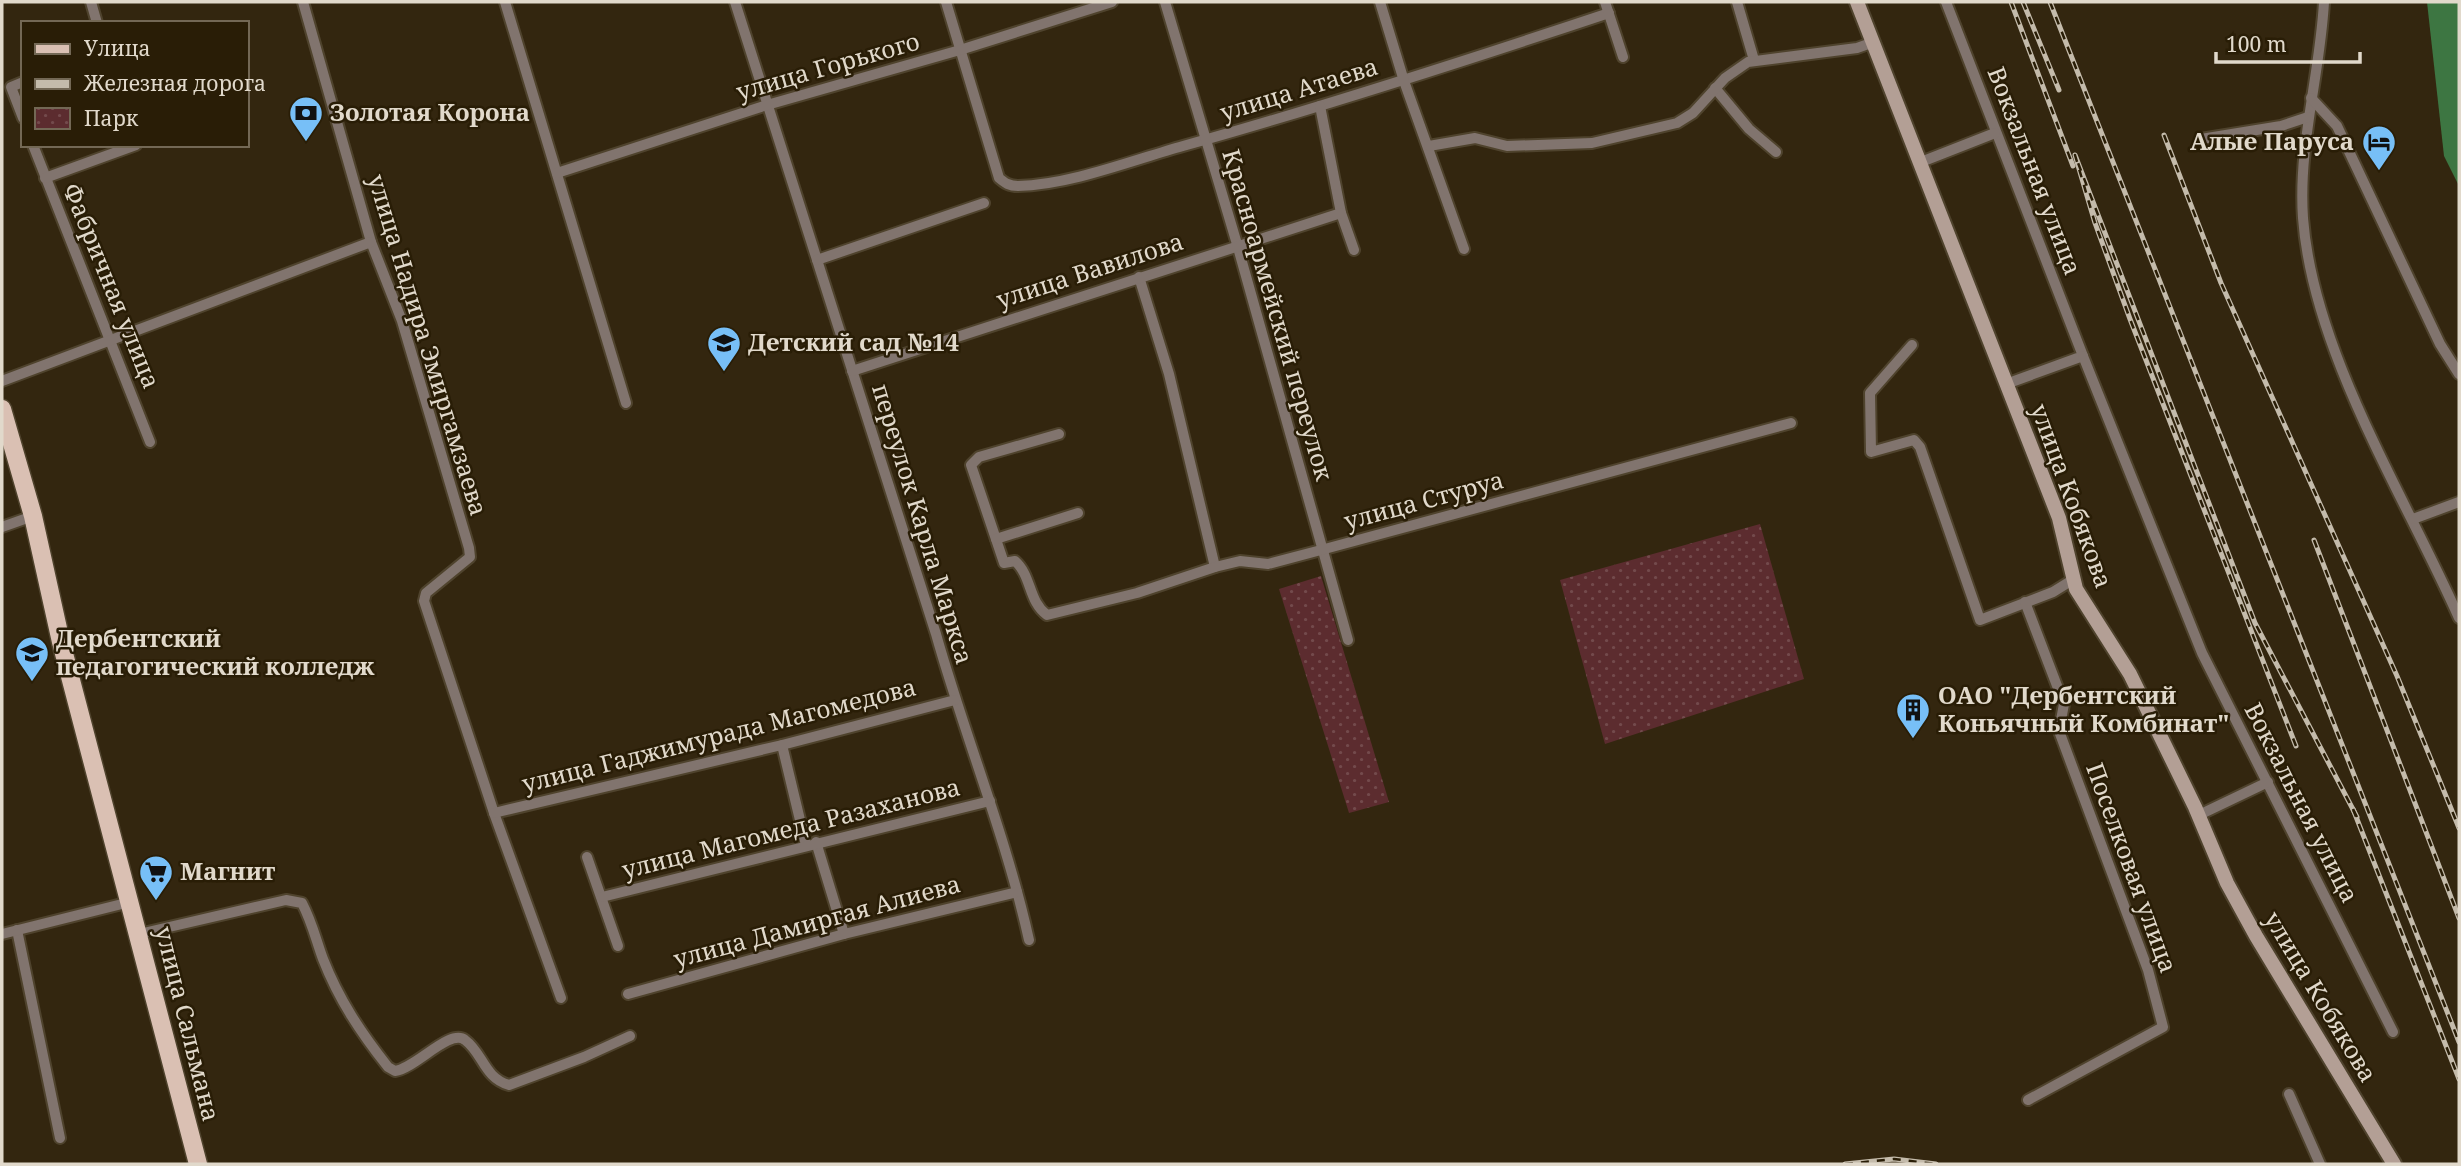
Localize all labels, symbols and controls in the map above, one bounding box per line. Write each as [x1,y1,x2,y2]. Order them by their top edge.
legend [21,21,248,147]
scale bar [2216,21,2360,65]
street label: улица Горького [732,24,923,108]
text: 100 m [2226,30,2287,58]
text: Улица [84,34,151,62]
street label: улица Атаева [1216,49,1382,128]
street label: Вокзальная улица [1981,62,2090,279]
text: Железная дорога [83,69,266,97]
bank icon: Золотая Корона [287,94,325,143]
place label: Золотая Корона [330,95,530,128]
text: Парк [84,104,139,132]
hotel icon: Алые Паруса [2360,123,2398,172]
place label: Алые Паруса [2190,124,2354,157]
street label: Красноармейский переулок [1215,145,1342,485]
street label: улица Надира Эмиргамзаева [361,170,496,519]
street label: Фабричная улица [56,178,169,393]
street label: улица Вавилова [992,224,1187,315]
school or university icon: Детский сад №14 [705,324,743,373]
place label: Детский сад №14 [748,325,959,358]
street label: переулок Карла Маркса [865,379,982,668]
street label: улица Кобякова [2024,399,2121,592]
street label: улица Стуруа [1340,462,1507,537]
place label: Дербентский педагогический колледж [56,621,375,682]
school or university icon: Дербентский педагогический колледж [13,634,51,683]
street label: улица Гаджимурада Магомедова [518,670,919,800]
place label: ОАО "Дербентский Коньячный Комбинат" [1938,678,2229,739]
building icon: ОАО "Дербентский Коньячный Комбинат" [1894,691,1932,740]
street label: Вокзальная улица [2238,697,2367,908]
street label: Поселковая улица [2079,758,2186,977]
street label: улица Магомеда Разаханова [618,770,963,886]
supermarket icon: Магнит [137,853,175,902]
place label: Магнит [180,854,275,887]
street label: улица Дамиргая Алиева [670,866,964,975]
street label: улица Кобякова [2257,905,2385,1088]
street label: улица Сальмана [148,923,229,1124]

